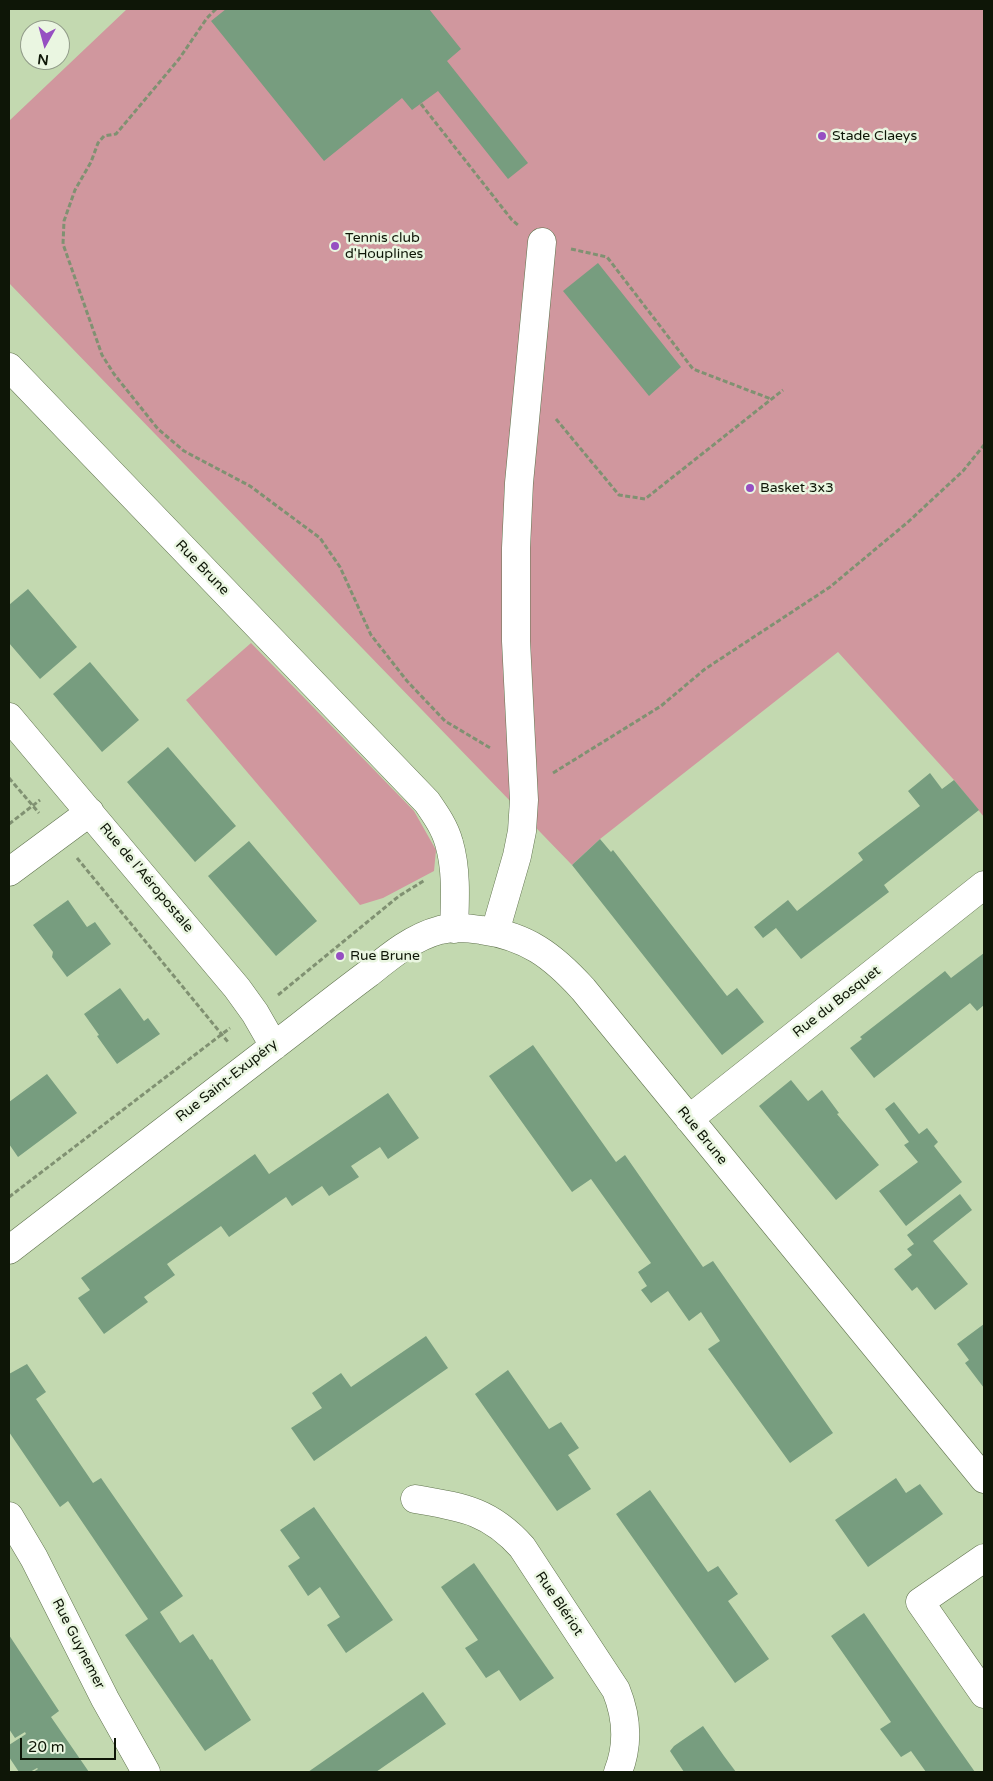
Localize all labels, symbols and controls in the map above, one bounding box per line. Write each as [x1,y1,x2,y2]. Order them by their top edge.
north arrow [20,20,70,70]
text: N [37,50,50,69]
place label: Stade Claeys [832,128,917,144]
marker: Stade Claeys [816,130,828,142]
place label: Tennis club d'Houplines [345,230,423,262]
marker: Tennis club d'Houplines [329,240,341,252]
place label: Basket 3x3 [760,480,834,496]
marker: Basket 3x3 [744,482,756,494]
street label: Rue Brune [172,537,232,599]
street label: Rue de l'Aéropostale [95,820,197,936]
place label: Rue Brune [350,948,420,964]
marker: Rue Brune [334,950,346,962]
street label: Rue du Bosquet [790,963,884,1041]
street label: Rue Saint-Exupéry [173,1036,281,1126]
street label: Rue Brune [673,1104,731,1168]
street label: Rue Blériot [531,1569,587,1639]
street label: Rue Guynemer [48,1596,108,1692]
scale bar [22,1728,119,1760]
text: 20 m [28,1738,65,1756]

